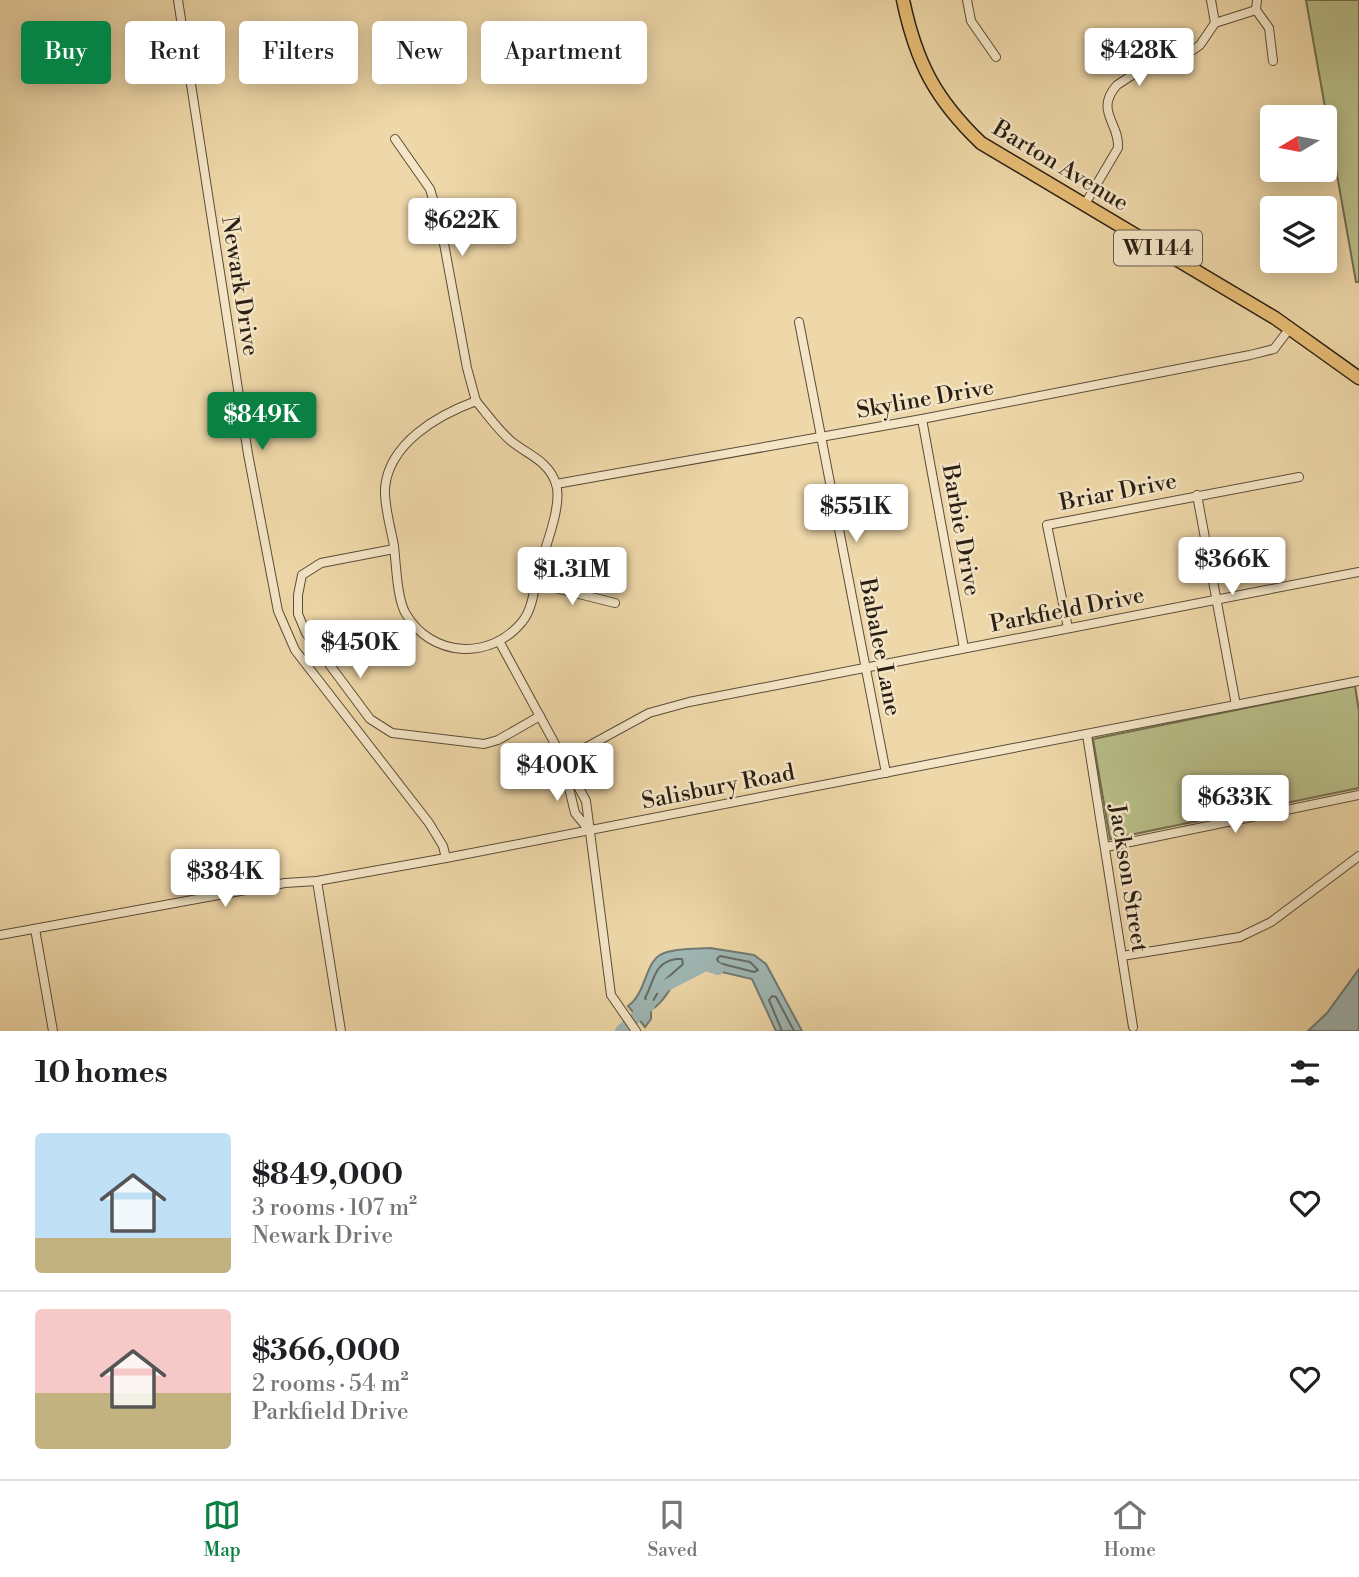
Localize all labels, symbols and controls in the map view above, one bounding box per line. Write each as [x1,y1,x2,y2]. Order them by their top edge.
chip: Buy [21,21,111,84]
chip: Rent [125,21,225,84]
chip: Filters [239,21,358,84]
chip: New [372,21,467,84]
chip: Apartment [481,21,647,84]
pin: $428K [1090,28,1188,88]
text: $428K [1101,37,1177,65]
north arrow [1260,105,1337,182]
map controls [1260,105,1337,273]
street label: Barton Avenue [987,114,1133,217]
button: layers [1260,196,1337,273]
pin: $622K [413,198,511,258]
text: $622K [424,207,500,235]
street label: Newark Drive [215,214,265,358]
road number: WI 144 [1114,230,1202,266]
street label: Skyline Drive [854,373,996,425]
pin: $849K [213,392,311,452]
text: $849K [223,401,301,429]
street label: Barbie Drive [935,461,986,598]
street label: Briar Drive [1056,467,1179,517]
pin: $551K [807,484,905,544]
text: $551K [820,493,892,521]
pin: $366K [1183,538,1281,597]
text: $366K [1194,546,1270,574]
pin: $1.31M [515,548,629,607]
text: $1.31M [534,556,610,584]
street label: Babalee Lane [853,575,907,718]
street label: Parkfield Drive [988,581,1147,639]
pin: $450K [311,620,409,680]
text: $450K [321,629,399,657]
pin: $400K [508,744,606,803]
text: $400K [516,752,598,780]
street label: Salisbury Road [639,758,797,816]
pin: $633K [1186,776,1284,835]
text: $633K [1198,784,1272,812]
street label: Jackson Street [1102,801,1154,954]
pin: $384K [176,850,274,909]
text: $384K [187,858,263,886]
text: 10 homes [35,1054,168,1092]
icon: filters [1286,1054,1324,1092]
text: $849,000 [252,1156,403,1194]
icon: home [91,1161,175,1245]
icon: heart [1286,1184,1324,1222]
text: 3 rooms · 107 m² [252,1194,417,1222]
text: Newark Drive [252,1222,393,1250]
text: $366,000 [252,1332,400,1370]
icon: home [91,1337,175,1421]
icon: heart [1286,1360,1324,1398]
text: 2 rooms · 54 m² [252,1370,409,1398]
text: Parkfield Drive [252,1398,409,1426]
tab: Map [203,1496,241,1562]
tab: Saved [647,1496,697,1562]
tab: Home [1104,1496,1156,1562]

